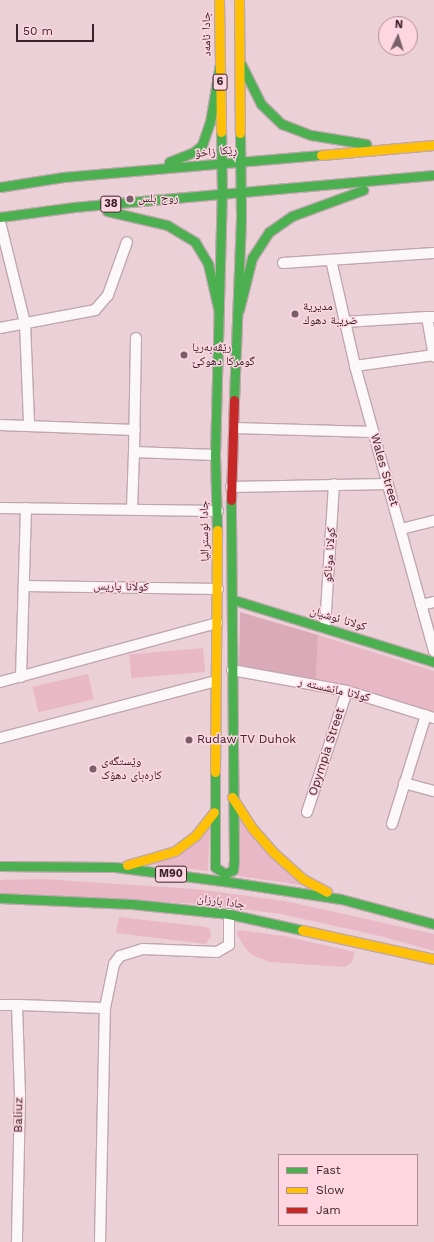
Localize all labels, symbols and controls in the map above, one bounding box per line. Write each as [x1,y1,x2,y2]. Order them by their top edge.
street label: جادا ئامەد [199,11,215,57]
scale bar [18,16,96,42]
north arrow [378,16,418,56]
text: N [394,18,403,31]
text: 50 m [23,24,53,38]
road number: 6 [212,73,228,91]
street label: ڕێکا زاخۆ [194,143,238,161]
place label: روج بلس [138,192,178,206]
marker: روج بلس [125,194,135,204]
road number: 38 [100,195,122,213]
place label: مديرية ضريبة دهوك [303,300,358,328]
marker: مديرية ضريبة دهوك [290,309,300,319]
place label: رێڤه‌به‌ریا گومركا دهوكێ [192,341,255,369]
marker: رێڤه‌به‌ریا گومركا دهوكێ [179,350,189,360]
street label: Wales Street [367,432,401,508]
street label: جادا ئوسترالیا [197,500,213,562]
street label: كولانا موناكو [321,527,339,583]
street label: كولانا پاریس [93,579,149,595]
street label: كولانا ئوشيان [308,604,368,634]
street label: كولانا مانشسته ر [297,675,371,705]
street label: Opympia Street [306,706,348,798]
place label: Rudaw TV Duhok [197,733,297,747]
marker: Rudaw TV Duhok [184,735,194,745]
place label: وێستگەی کارەبای دهۆک [101,755,162,783]
marker: وێستگەی کارەبای دهۆک [88,764,98,774]
road number: M90 [155,865,187,883]
street label: جادا بارزان [196,892,246,912]
street label: Baliuz [11,1097,27,1133]
legend [278,1154,418,1226]
text: Fast [316,1163,341,1177]
text: Slow [316,1183,344,1197]
text: Jam [316,1203,341,1217]

